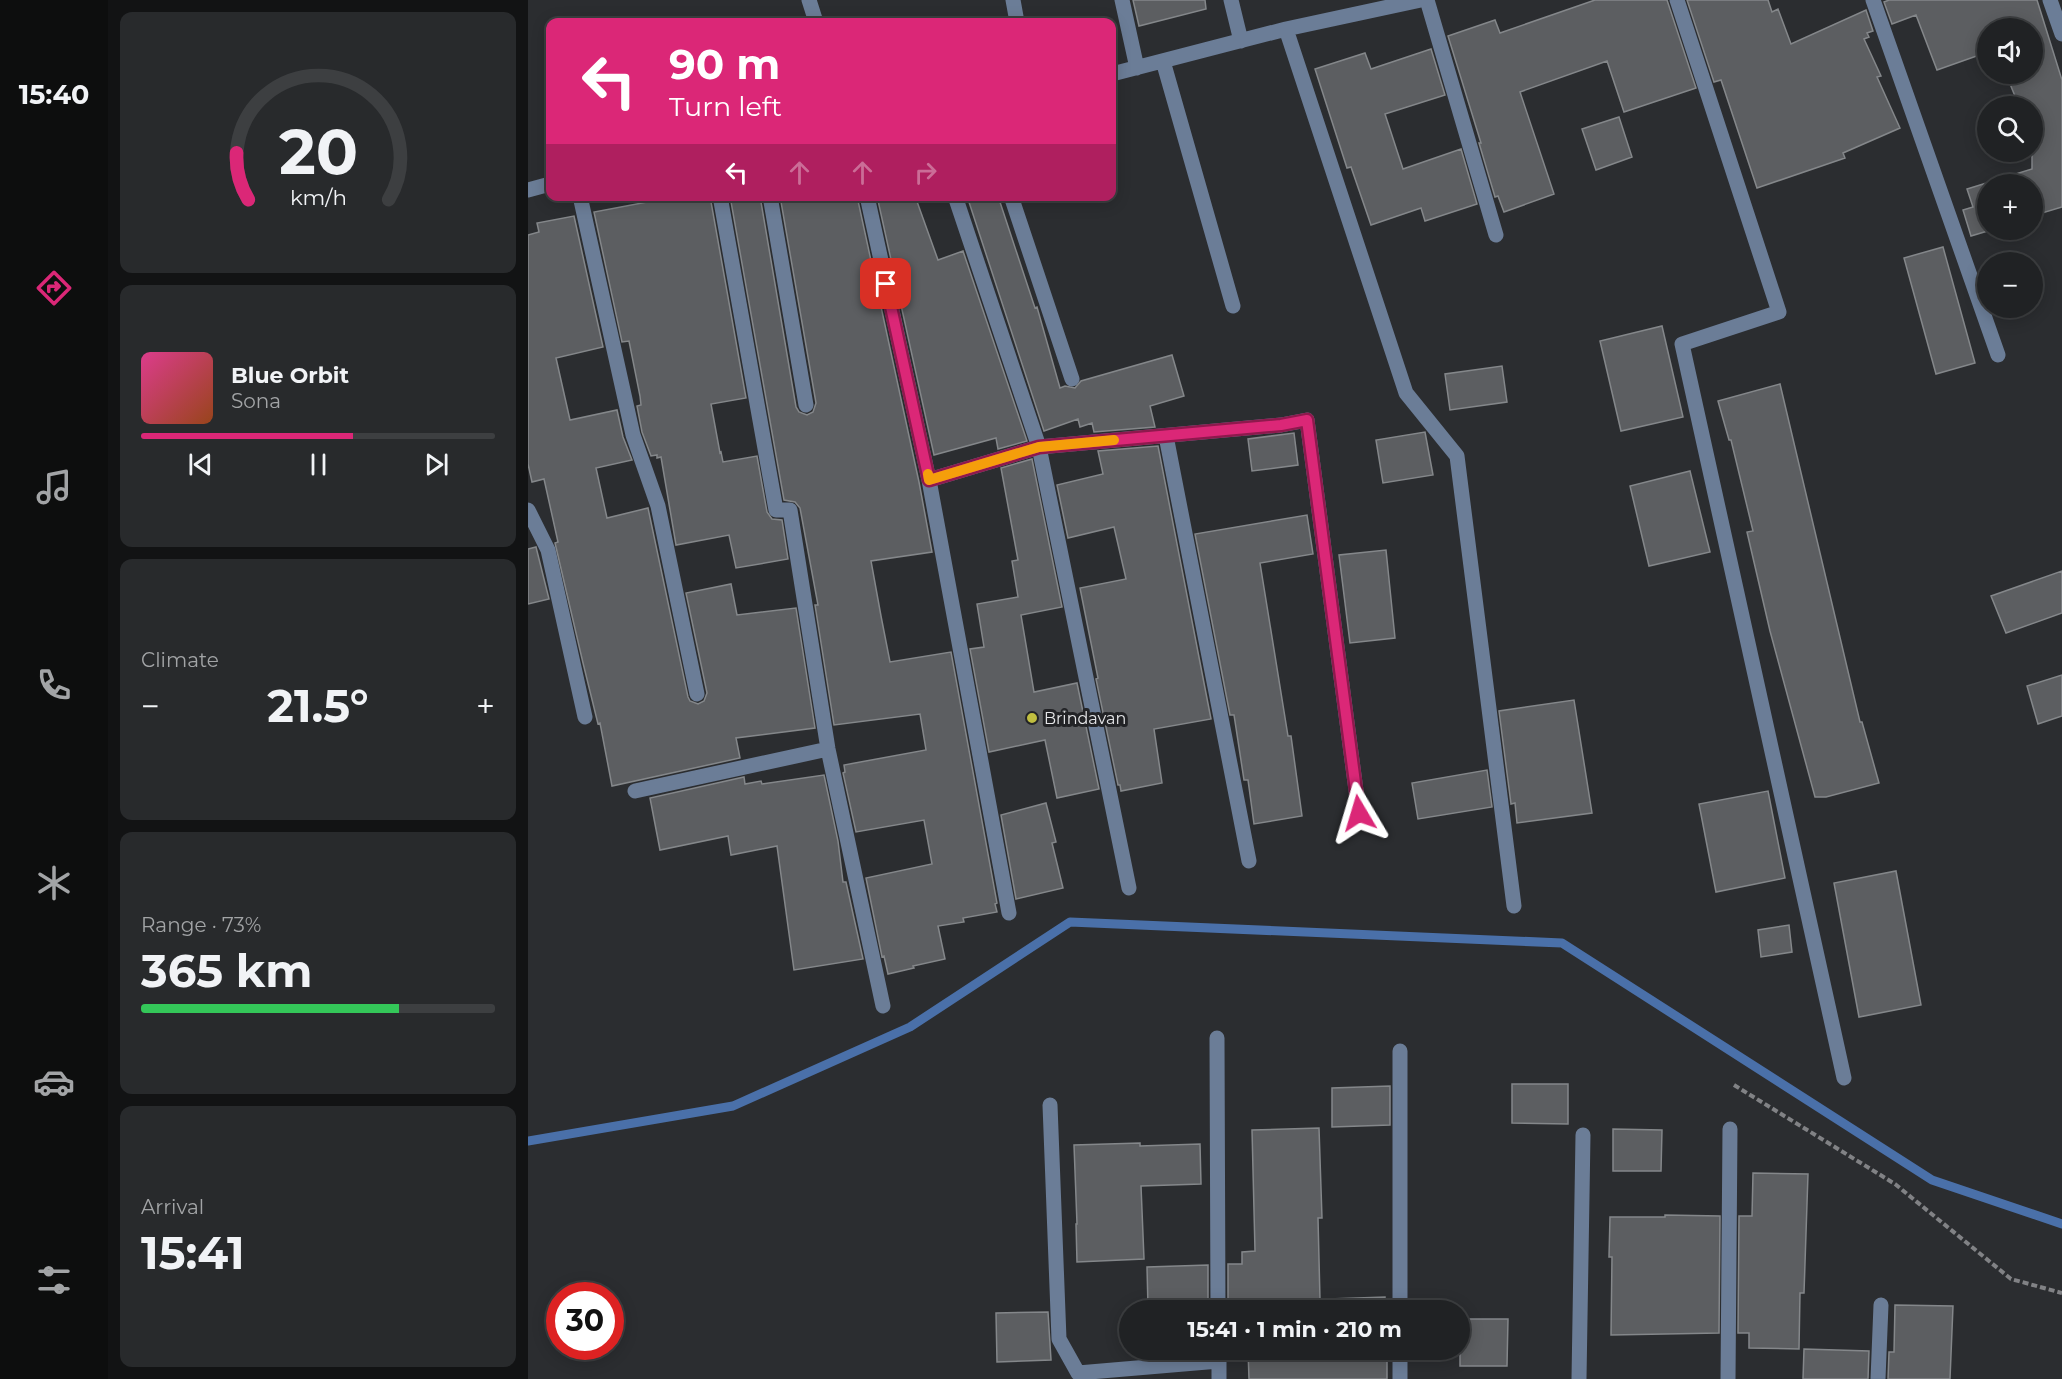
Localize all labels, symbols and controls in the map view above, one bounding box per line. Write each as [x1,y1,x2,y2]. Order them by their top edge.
map controls [1977,18,2043,318]
button: sound [1977,18,2043,84]
text: 90 m [669,38,780,90]
icon: left [570,42,648,120]
text: 15:40 [19,78,89,111]
text: Turn left [669,90,782,123]
button: search [1977,96,2043,162]
text: 20 [278,114,358,190]
icon: left [720,156,753,189]
icon: ahead [783,156,816,189]
icon: ahead [846,156,879,189]
icon: right [909,156,942,189]
button: + [1977,174,2043,240]
text: km/h [289,184,347,210]
button: − [1977,252,2043,318]
pin [860,258,911,309]
icon: directions [33,267,75,309]
icon: arrive [869,267,902,300]
text: Blue Orbit [231,362,349,389]
text: Sona [231,389,281,413]
icon: previous [184,448,217,481]
icon: pause [302,448,335,481]
icon: next [420,448,453,481]
icon: music [33,466,75,508]
text: Climate [141,648,219,672]
icon: phone [33,664,75,706]
text: 21.5° [267,678,369,733]
text: − [141,686,160,726]
text: + [476,686,495,726]
place label: Brindavan [1044,709,1126,728]
marker: Brindavan [1025,711,1039,725]
position arrow [1327,781,1391,845]
icon: climate [33,862,75,904]
text: Range · 73% [141,913,261,937]
text: 365 km [141,943,312,998]
icon: car [33,1061,75,1103]
text: Arrival [141,1195,204,1219]
text: 15:41 [141,1225,245,1280]
icon: filters [33,1259,75,1301]
speed limit sign: 30 [546,1282,624,1360]
text: 15:41 · 1 min · 210 m [1187,1316,1402,1343]

